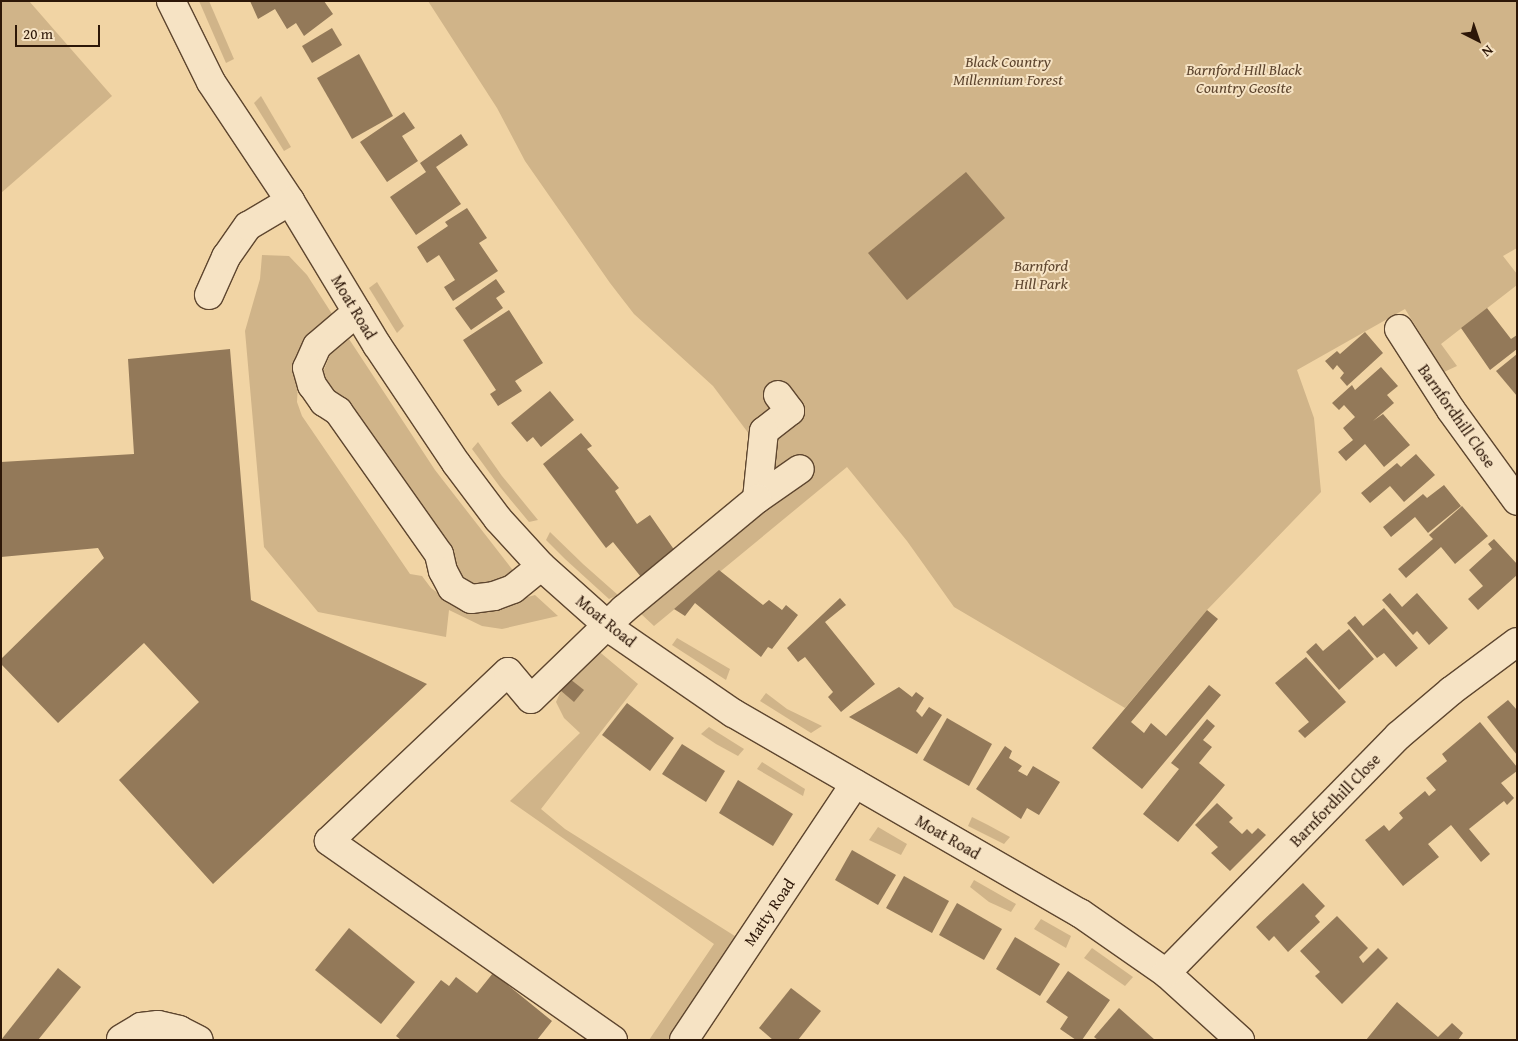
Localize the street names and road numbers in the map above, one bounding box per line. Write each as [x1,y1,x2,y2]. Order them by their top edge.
street label: Moat Road [327,271,381,343]
street label: Barnfordhill Close [1414,361,1500,471]
street label: Moat Road [572,591,640,651]
street label: Barnfordhill Close [1286,750,1384,850]
street label: Moat Road [912,811,984,863]
street label: Matty Road [740,875,798,949]

